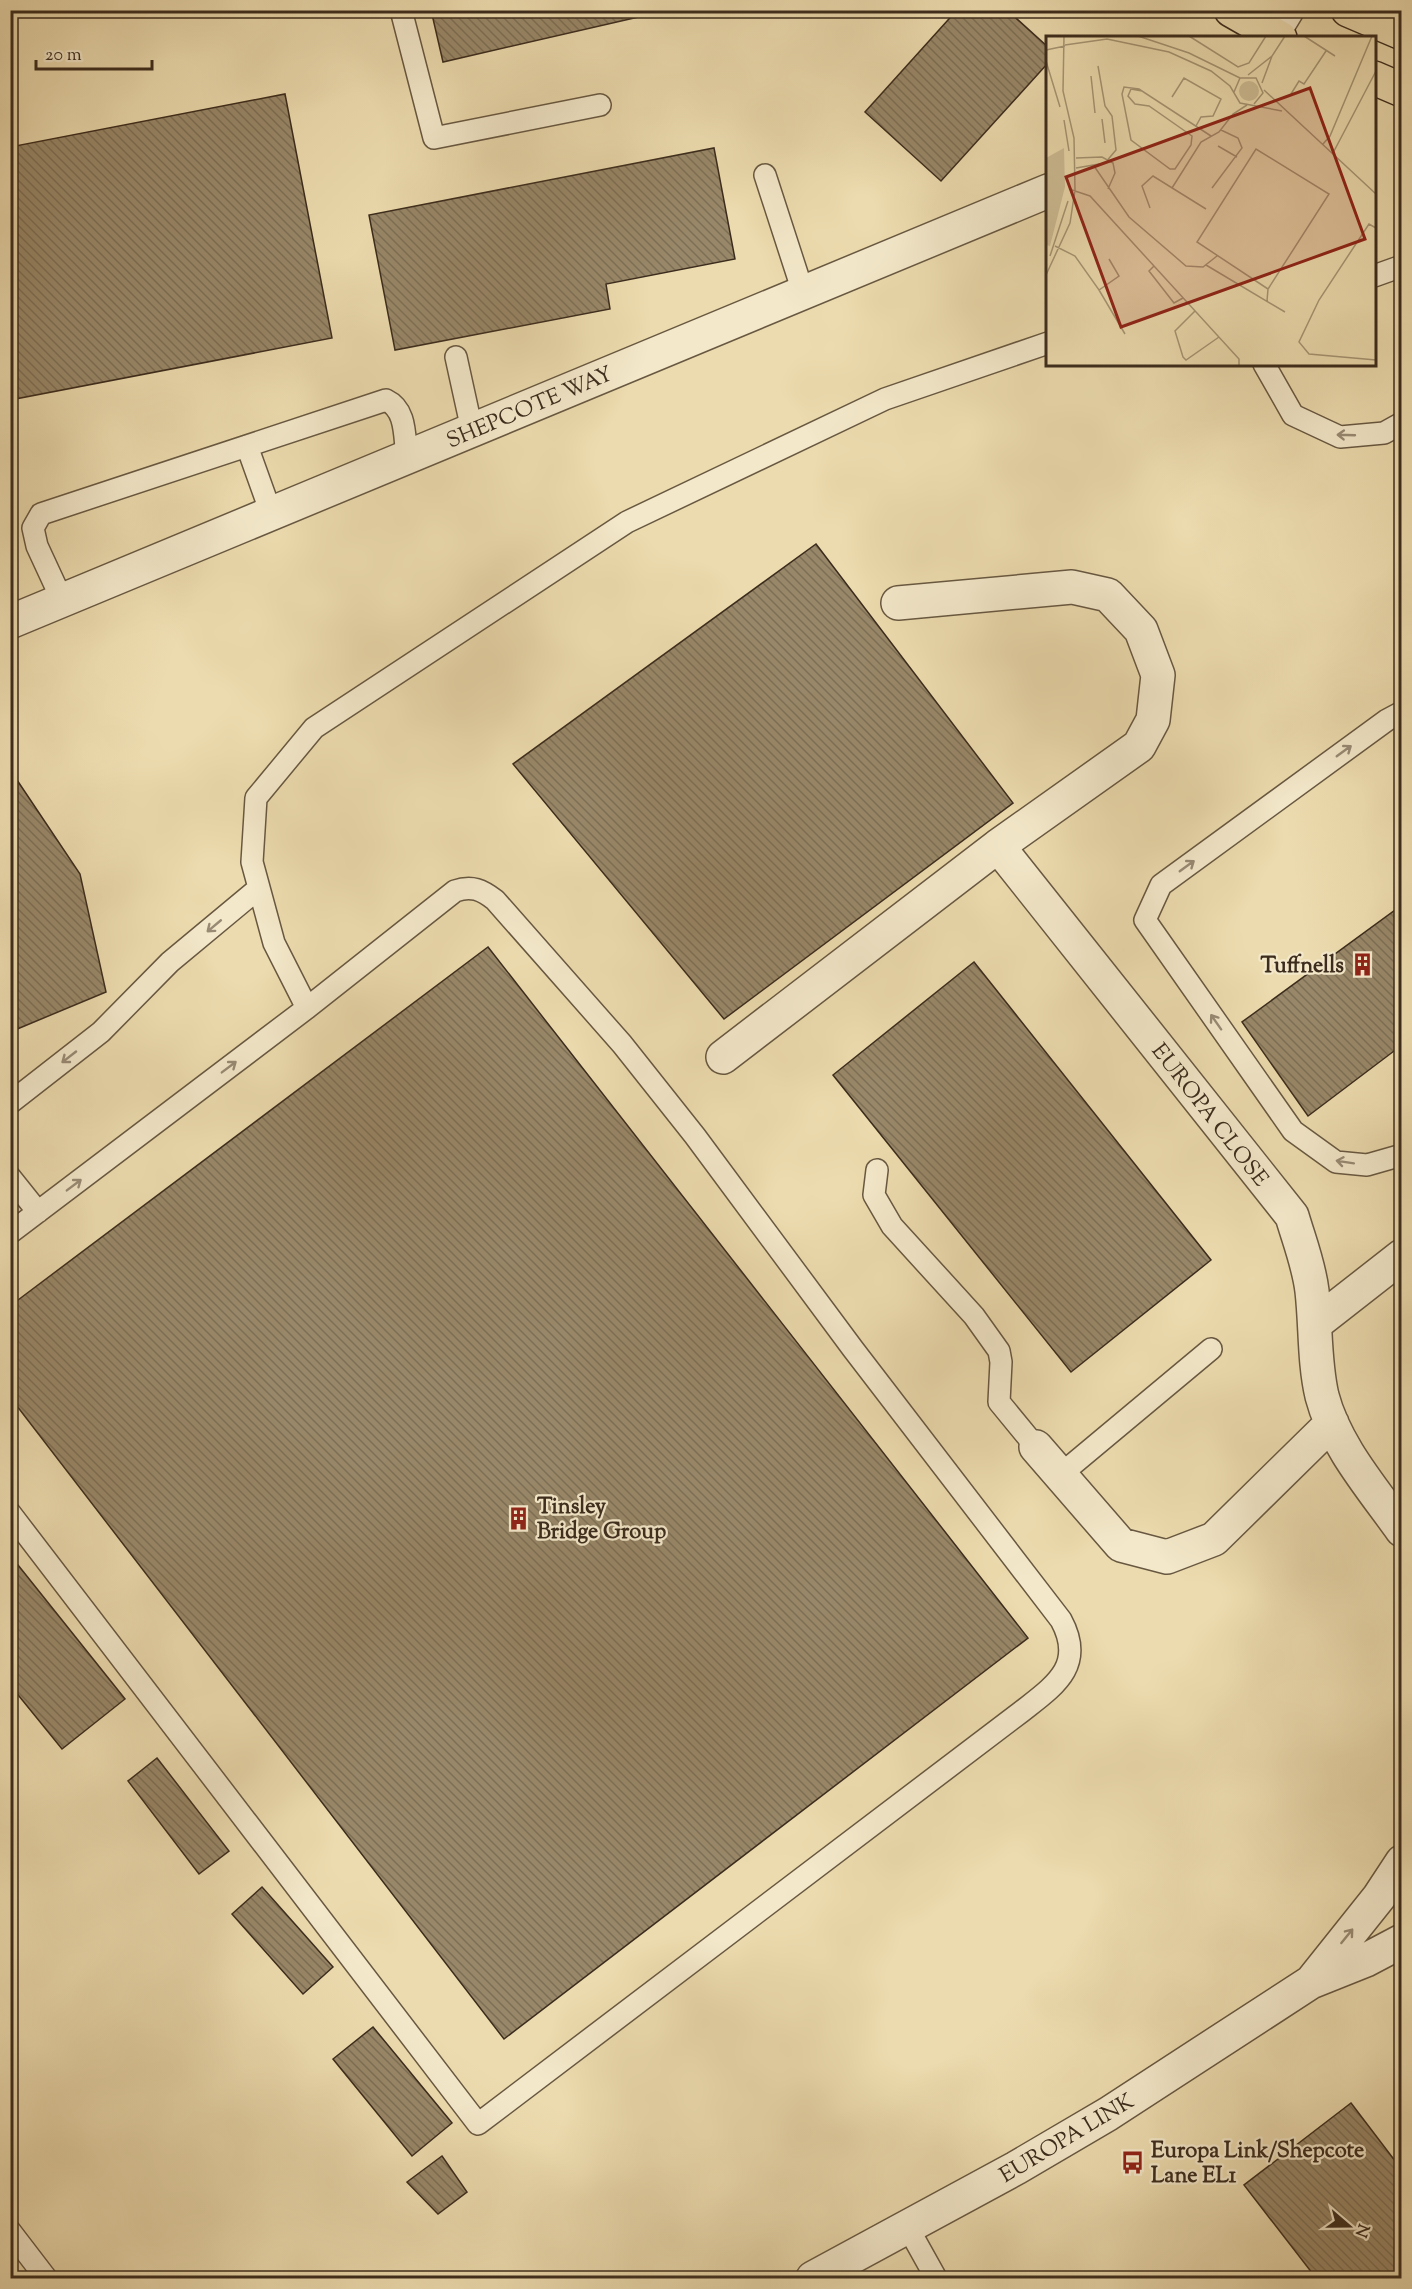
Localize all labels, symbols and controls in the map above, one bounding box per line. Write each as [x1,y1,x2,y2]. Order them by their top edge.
scale bar [36,33,152,71]
inset map [1046,36,1376,366]
text: 20 m [45,43,82,69]
street label: SHEPCOTE WAY [442,359,619,458]
one-way arrow [1337,429,1356,441]
one-way arrow [1336,745,1352,757]
one-way arrow [1178,860,1194,872]
one-way arrow [206,919,222,932]
place label: Tuffnells [1261,951,1344,983]
building icon: Tuffnells [1349,951,1375,977]
one-way arrow [1210,1014,1222,1030]
street label: EUROPA CLOSE [1142,1037,1275,1194]
one-way arrow [62,1050,78,1063]
one-way arrow [221,1061,237,1074]
one-way arrow [1336,1157,1355,1168]
one-way arrow [65,1179,81,1191]
place label: Tinsley Bridge Group [537,1492,666,1549]
building icon: Tinsley Bridge Group [506,1505,532,1531]
one-way arrow [1341,1929,1354,1945]
street label: EUROPA LINK [994,2087,1141,2192]
place label: Europa Link/Shepcote Lane EL1 [1151,2136,1364,2193]
bus stop icon: Europa Link/Shepcote Lane EL1 [1120,2149,1146,2175]
north arrow [1319,2196,1379,2256]
text: N [1348,2220,1374,2240]

